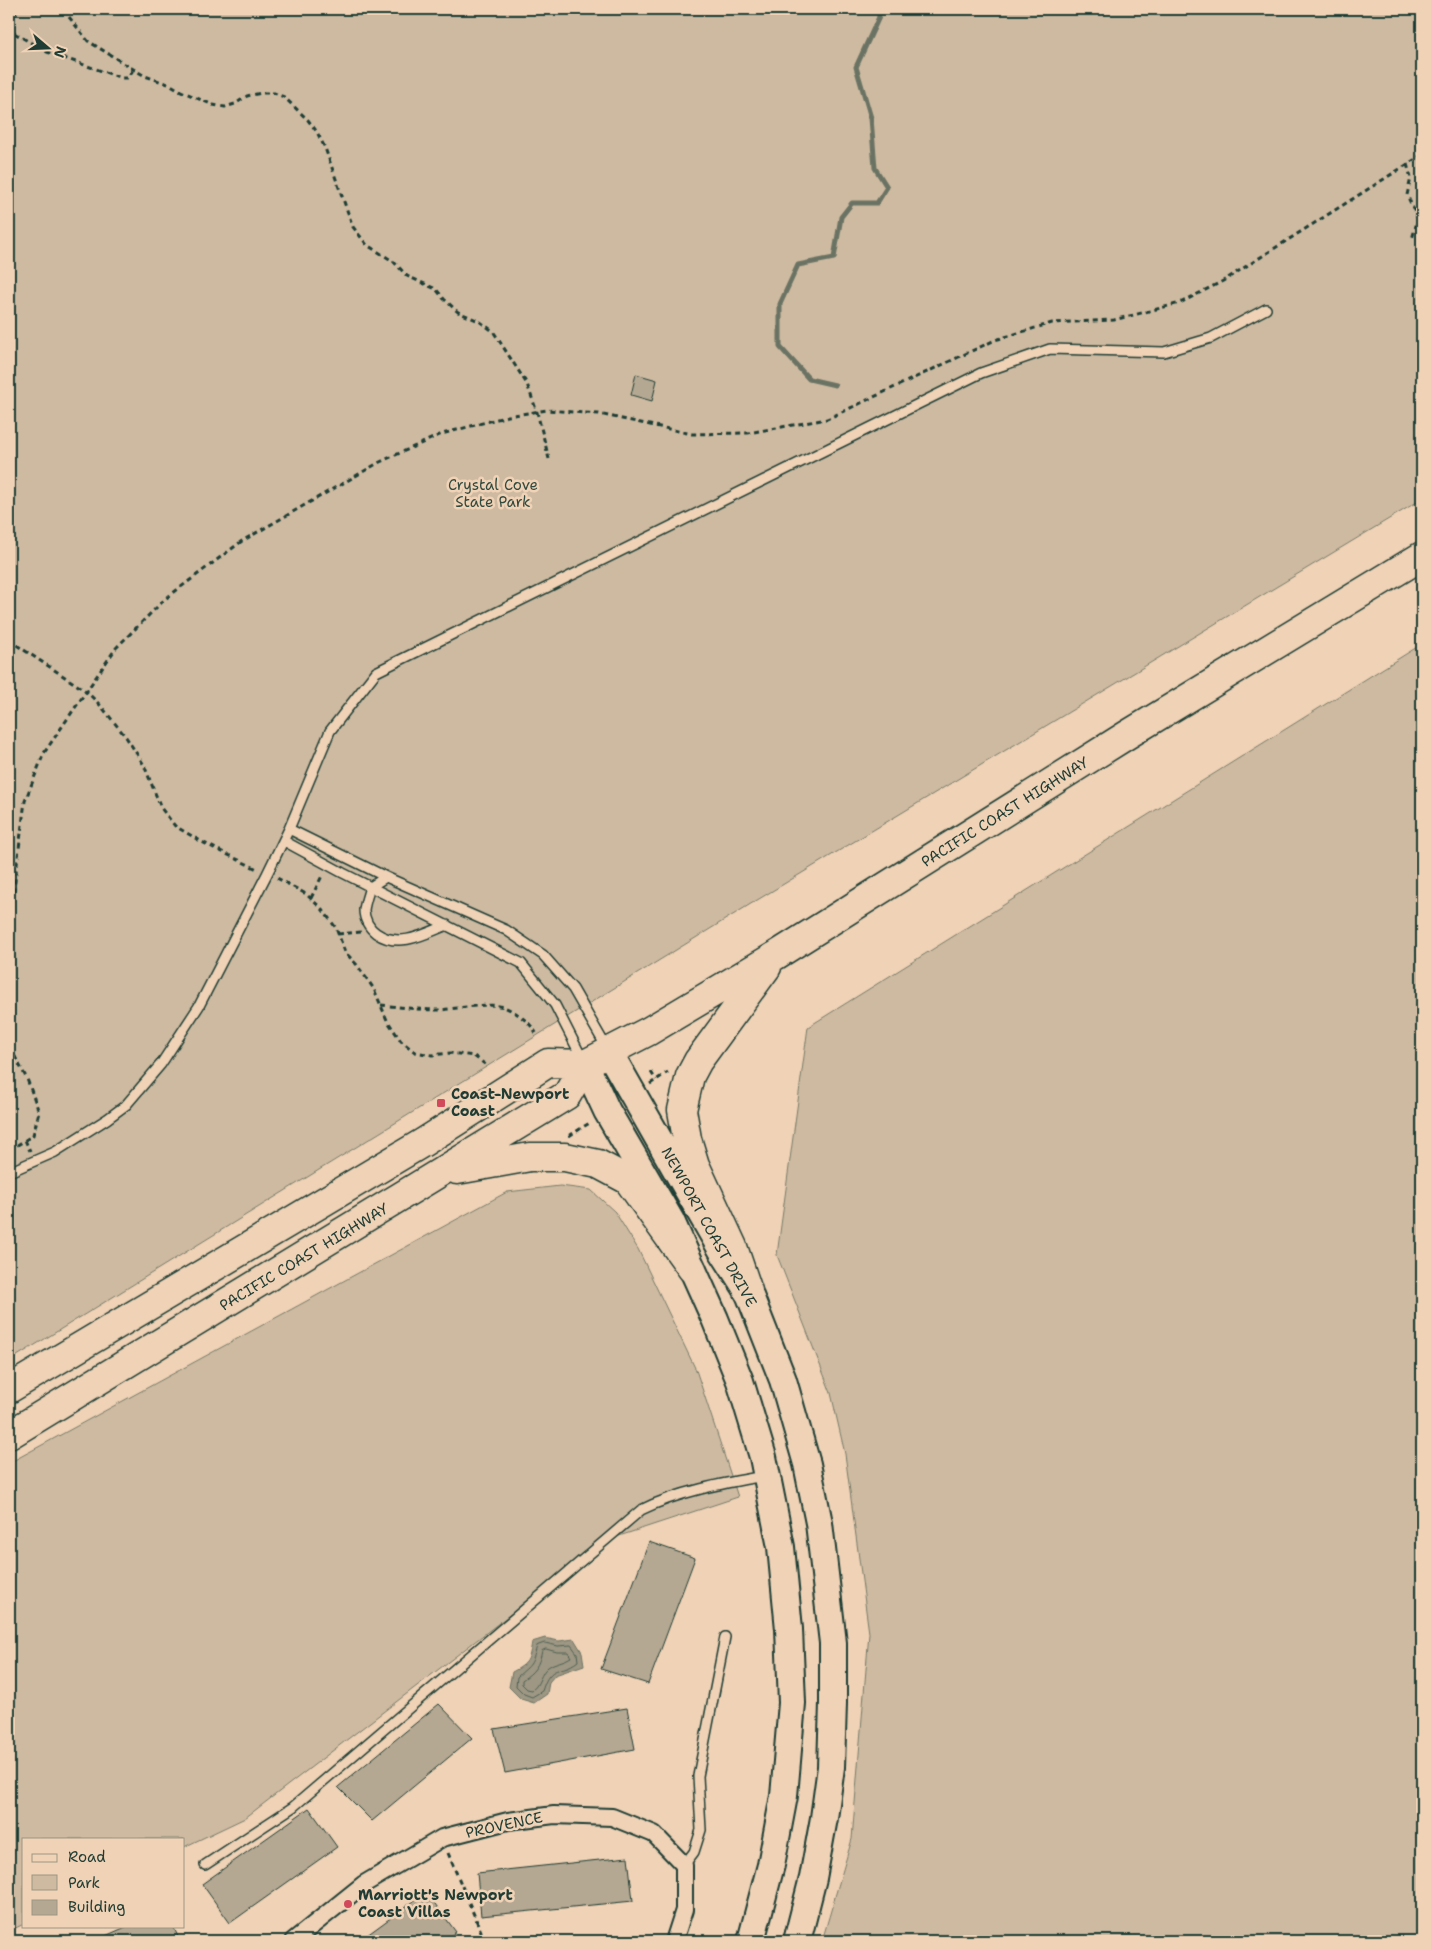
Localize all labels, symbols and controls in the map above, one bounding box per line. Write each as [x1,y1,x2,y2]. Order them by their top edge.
north arrow [22,22,72,72]
text: N [50,44,71,60]
park label: Crystal Cove State Park [448,475,538,512]
street label: PACIFIC COAST HIGHWAY [917,752,1093,872]
place label: Coast-Newport Coast [451,1084,569,1121]
marker: Coast-Newport Coast [435,1097,447,1109]
street label: NEWPORT COAST DRIVE [657,1143,761,1311]
street label: PACIFIC COAST HIGHWAY [216,1198,392,1316]
street label: PROVENCE [464,1807,544,1843]
legend [22,1838,185,1928]
text: Road [68,1847,106,1867]
text: Park [68,1873,100,1893]
place label: Marriott's Newport Coast Villas [358,1885,513,1922]
text: Building [68,1897,125,1917]
marker: Marriott's Newport Coast Villas [342,1898,354,1910]

